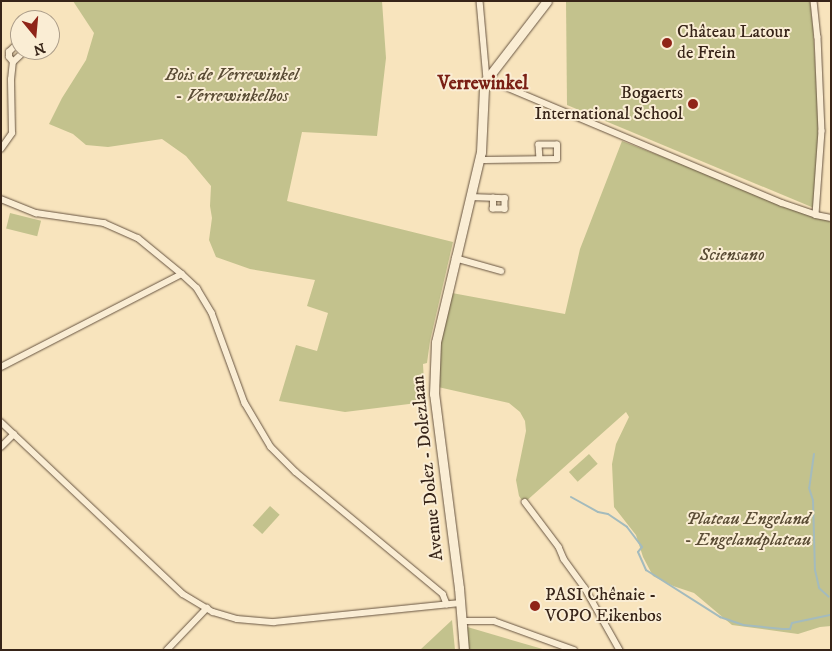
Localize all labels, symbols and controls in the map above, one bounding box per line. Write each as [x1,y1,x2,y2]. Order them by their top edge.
north arrow [10,10,60,60]
place label: Château Latour de Frein [677,22,790,64]
marker: Château Latour de Frein [661,37,673,49]
text: N [31,38,47,59]
park label: Bois de Verrewinkel - Verrewinkelbos [165,65,299,108]
district label: Verrewinkel [438,73,528,95]
place label: Bogaerts International School [534,83,683,126]
marker: Bogaerts International School [687,98,699,110]
park label: Sciensano [699,244,765,266]
street label: Avenue Dolez - Dolezlaan [408,374,448,562]
park label: Plateau Engeland - Engelandplateau [685,509,811,552]
place label: PASI Chênaie - VOPO Eikenbos [545,585,662,628]
marker: PASI Chênaie - VOPO Eikenbos [529,600,541,612]

